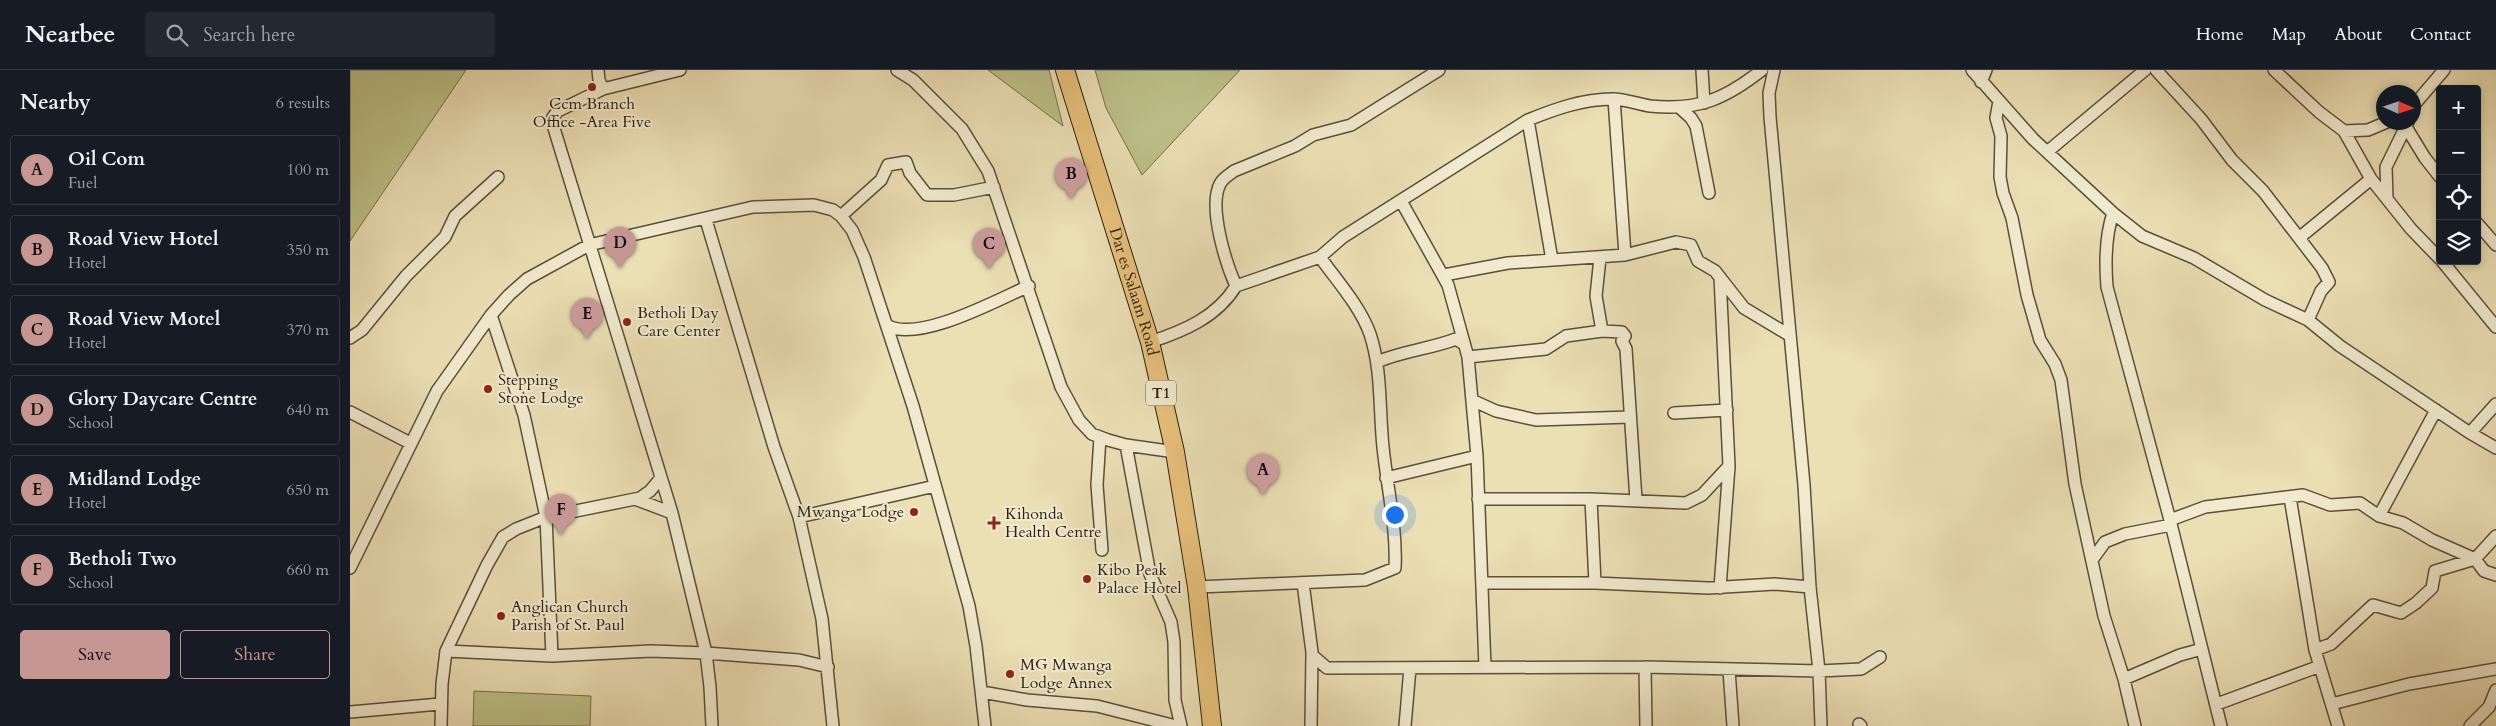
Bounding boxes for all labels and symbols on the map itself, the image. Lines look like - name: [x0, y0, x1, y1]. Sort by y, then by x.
- marker: Ccm Branch Office -Area Five: [586, 81, 598, 93]
- north arrow: [2376, 85, 2421, 130]
- place label: Ccm Branch Office -Area Five: [533, 93, 651, 133]
- pin: B: [1055, 158, 1087, 199]
- street label: Dar es Salaam Road: [1104, 225, 1164, 358]
- pin: D: [604, 227, 636, 268]
- pin: C: [973, 228, 1005, 269]
- pin: E: [571, 298, 603, 339]
- place label: Betholi Day Care Center: [637, 302, 720, 342]
- marker: Betholi Day Care Center: [621, 316, 633, 328]
- place label: Stepping Stone Lodge: [498, 369, 583, 409]
- road number: T1: [1146, 380, 1176, 406]
- marker: Stepping Stone Lodge: [482, 383, 494, 395]
- pin: A: [1247, 454, 1279, 495]
- pin: F: [545, 494, 577, 535]
- place label: Mwanga Lodge: [797, 501, 904, 523]
- your location: [1382, 502, 1408, 528]
- place label: Kihonda Health Centre: [1005, 503, 1102, 543]
- marker: Mwanga Lodge: [908, 506, 920, 518]
- marker: Kihonda Health Centre: [987, 516, 1001, 530]
- place label: Kibo Peak Palace Hotel: [1097, 559, 1182, 599]
- marker: Kibo Peak Palace Hotel: [1081, 573, 1093, 585]
- place label: Anglican Church Parish of St. Paul: [511, 596, 629, 636]
- marker: Anglican Church Parish of St. Paul: [495, 610, 507, 622]
- place label: MG Mwanga Lodge Annex: [1020, 654, 1112, 694]
- marker: MG Mwanga Lodge Annex: [1004, 668, 1016, 680]

